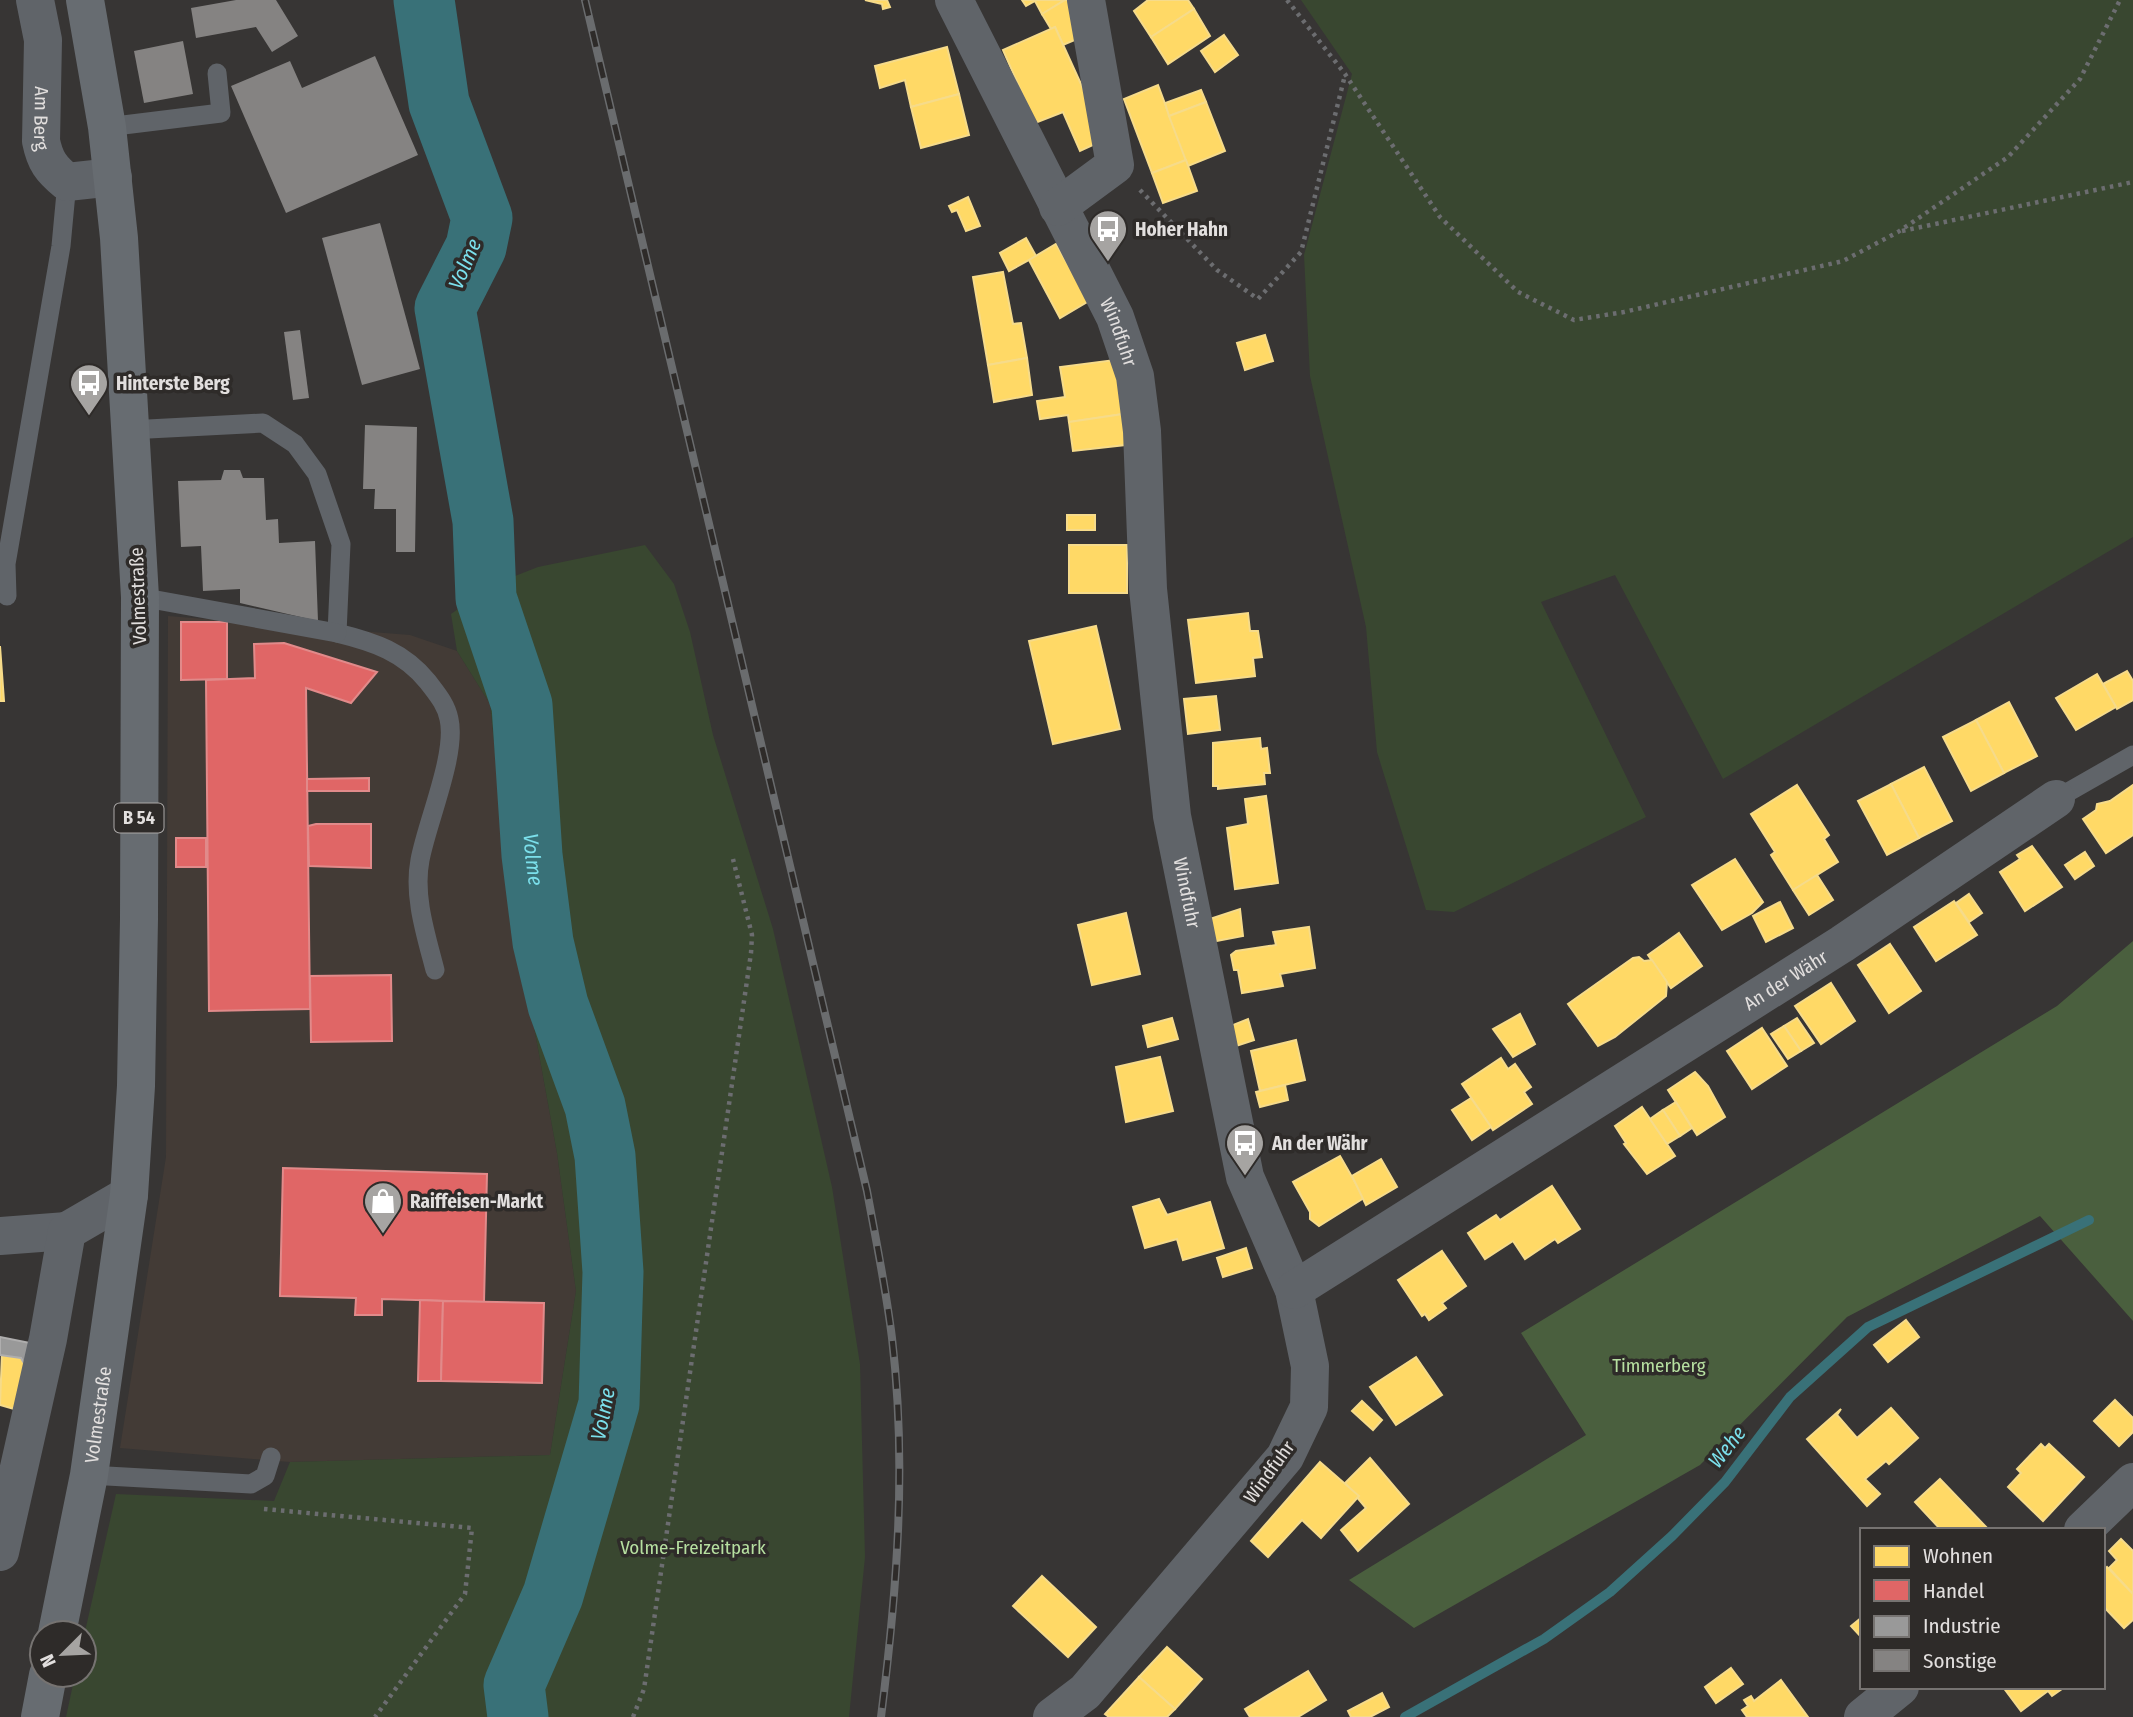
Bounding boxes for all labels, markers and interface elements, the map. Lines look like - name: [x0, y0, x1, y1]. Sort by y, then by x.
- street label: Am Berg: [29, 86, 54, 153]
- bus stop icon: Hoher Hahn: [1087, 208, 1129, 263]
- place label: Hoher Hahn: [1135, 218, 1228, 241]
- water label: Volme: [443, 235, 487, 293]
- street label: Windfuhr: [1096, 294, 1142, 370]
- bus stop icon: Hinterste Berg: [68, 362, 110, 417]
- place label: Hinterste Berg: [116, 372, 230, 395]
- street label: Volmestraße: [125, 547, 151, 645]
- road number: B 54: [114, 804, 164, 832]
- water label: Volme: [518, 832, 549, 887]
- street label: Windfuhr: [1169, 855, 1206, 931]
- street label: An der Währ: [1739, 945, 1832, 1015]
- bus stop icon: An der Währ: [1224, 1122, 1266, 1177]
- place label: An der Währ: [1271, 1132, 1369, 1155]
- shop icon: Raiffeisen-Markt: [362, 1180, 404, 1235]
- place label: Raiffeisen-Markt: [410, 1190, 544, 1213]
- park label: Timmerberg: [1612, 1354, 1706, 1377]
- street label: Volmestraße: [79, 1365, 116, 1465]
- water label: Volme: [585, 1386, 621, 1442]
- water label: Wehe: [1703, 1421, 1752, 1473]
- street label: Windfuhr: [1239, 1436, 1300, 1508]
- legend: [1860, 1528, 2105, 1689]
- park label: Volme-Freizeitpark: [620, 1536, 766, 1559]
- text: Wohnen: [1923, 1543, 1993, 1569]
- text: Handel: [1923, 1578, 1985, 1604]
- text: Industrie: [1923, 1613, 2001, 1639]
- north arrow: [28, 1619, 98, 1689]
- text: Sonstige: [1923, 1648, 1997, 1674]
- text: N: [35, 1651, 61, 1671]

